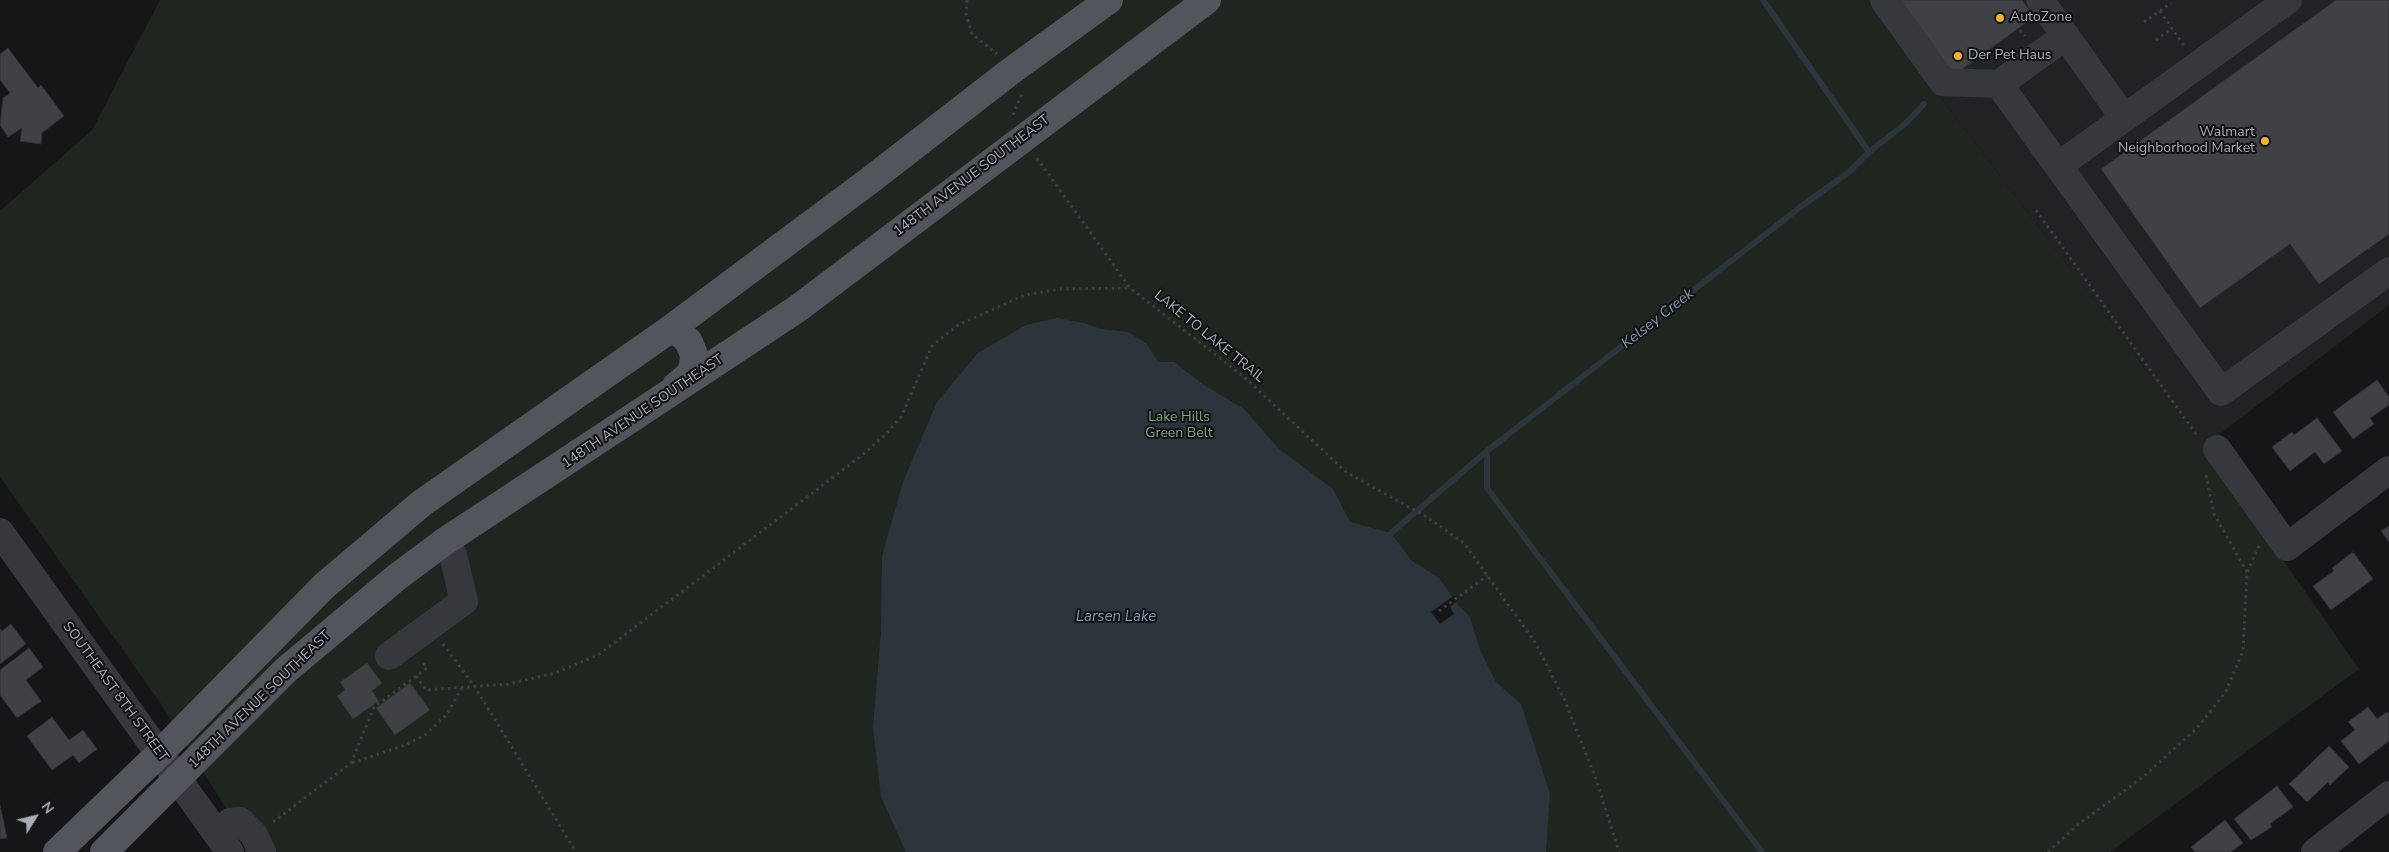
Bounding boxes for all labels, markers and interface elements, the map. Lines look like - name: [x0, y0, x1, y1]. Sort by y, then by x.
- place label: AutoZone: [2010, 10, 2072, 26]
- marker: AutoZone: [1994, 12, 2006, 24]
- place label: Der Pet Haus: [1968, 48, 2052, 64]
- marker: Der Pet Haus: [1952, 50, 1964, 62]
- street label: 148TH AVENUE SOUTHEAST: [891, 112, 1053, 240]
- place label: Walmart Neighborhood Market: [2118, 125, 2255, 158]
- marker: Walmart Neighborhood Market: [2259, 135, 2271, 147]
- water label: Kelsey Creek: [1618, 285, 1698, 353]
- street label: LAKE TO LAKE TRAIL: [1150, 287, 1268, 387]
- street label: 148TH AVENUE SOUTHEAST: [559, 352, 727, 472]
- park label: Lake Hills Green Belt: [1145, 410, 1213, 442]
- water label: Larsen Lake: [1076, 608, 1156, 626]
- street label: SOUTHEAST 8TH STREET: [59, 619, 171, 765]
- street label: 148TH AVENUE SOUTHEAST: [185, 628, 335, 772]
- north arrow: [10, 792, 60, 842]
- text: N: [37, 798, 58, 818]

